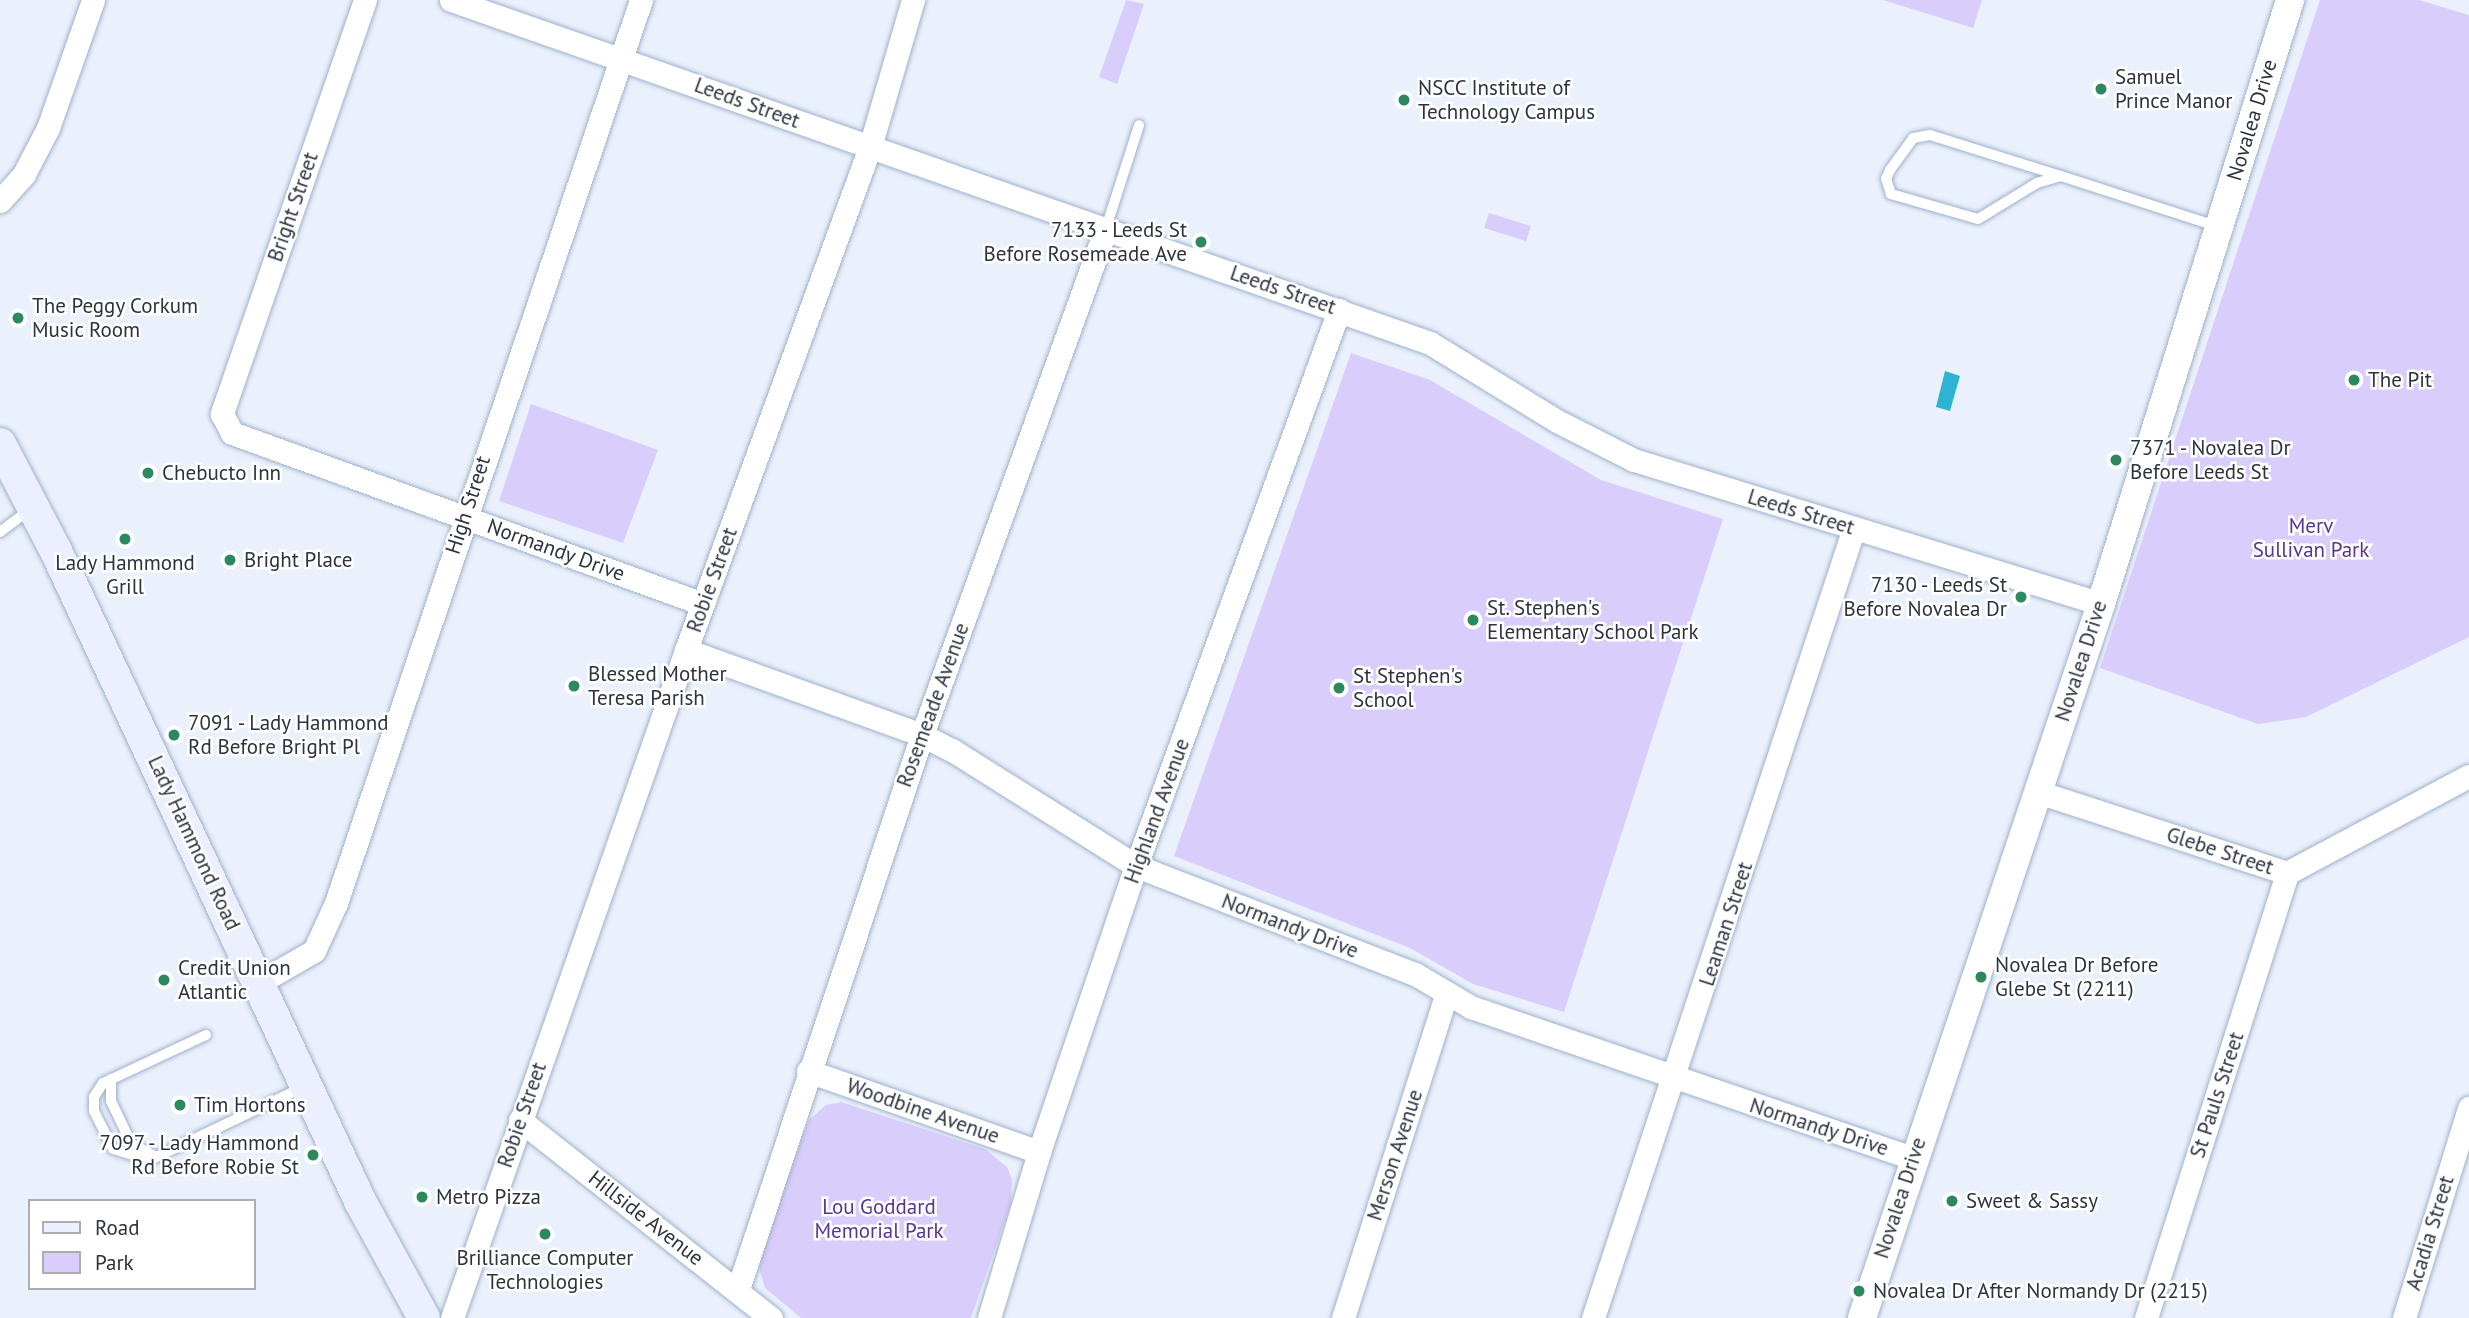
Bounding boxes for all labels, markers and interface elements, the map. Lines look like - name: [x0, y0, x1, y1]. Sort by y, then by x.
- street label: Novalea Drive: [2222, 56, 2282, 184]
- place label: Samuel Prince Manor: [2115, 64, 2232, 114]
- street label: Leeds Street: [691, 72, 803, 134]
- place label: NSCC Institute of Technology Campus: [1418, 75, 1596, 125]
- marker: Samuel Prince Manor: [2093, 81, 2109, 97]
- marker: NSCC Institute of Technology Campus: [1396, 92, 1412, 108]
- street label: Bright Street: [263, 149, 323, 265]
- place label: 7133 - Leeds St Before Rosemeade Ave: [983, 217, 1187, 267]
- marker: 7133 - Leeds St Before Rosemeade Ave: [1193, 234, 1209, 250]
- street label: Leeds Street: [1227, 260, 1339, 320]
- place label: The Peggy Corkum Music Room: [32, 293, 199, 343]
- marker: The Peggy Corkum Music Room: [10, 310, 26, 326]
- place label: The Pit: [2368, 367, 2432, 393]
- marker: The Pit: [2346, 372, 2362, 388]
- place label: 7371 - Novalea Dr Before Leeds St: [2130, 435, 2294, 485]
- marker: 7371 - Novalea Dr Before Leeds St: [2108, 452, 2124, 468]
- street label: High Street: [440, 453, 496, 557]
- place label: Chebucto Inn: [162, 460, 281, 486]
- marker: Chebucto Inn: [140, 465, 156, 481]
- street label: Leeds Street: [1745, 484, 1857, 540]
- street label: Normandy Drive: [483, 513, 629, 587]
- park label: Merv Sullivan Park: [2253, 513, 2369, 563]
- street label: Robie Street: [681, 524, 743, 636]
- marker: Lady Hammond Grill: [117, 531, 133, 547]
- place label: Bright Place: [244, 547, 352, 573]
- place label: Lady Hammond Grill: [55, 550, 195, 600]
- marker: Bright Place: [222, 552, 238, 568]
- place label: 7130 - Leeds St Before Novalea Dr: [1844, 572, 2007, 622]
- marker: 7130 - Leeds St Before Novalea Dr: [2013, 589, 2029, 605]
- place label: St. Stephen's Elementary School Park: [1487, 595, 1699, 645]
- street label: Novalea Drive: [2050, 597, 2112, 725]
- marker: St. Stephen's Elementary School Park: [1465, 612, 1481, 628]
- street label: Rosemeade Avenue: [891, 619, 975, 791]
- place label: Blessed Mother Teresa Parish: [588, 661, 727, 711]
- place label: St Stephen's School: [1353, 663, 1463, 713]
- marker: Blessed Mother Teresa Parish: [566, 678, 582, 694]
- marker: St Stephen's School: [1331, 680, 1347, 696]
- place label: 7091 - Lady Hammond Rd Before Bright Pl: [188, 710, 393, 760]
- marker: 7091 - Lady Hammond Rd Before Bright Pl: [166, 727, 182, 743]
- street label: Highland Avenue: [1119, 735, 1195, 887]
- street label: Lady Hammond Road: [142, 751, 246, 935]
- street label: Glebe Street: [2163, 822, 2277, 880]
- street label: Leaman Street: [1694, 859, 1758, 989]
- street label: Normandy Drive: [1218, 888, 1362, 964]
- place label: Novalea Dr Before Glebe St (2211): [1995, 952, 2158, 1002]
- place label: Credit Union Atlantic: [178, 955, 291, 1005]
- marker: Novalea Dr Before Glebe St (2211): [1973, 969, 1989, 985]
- marker: Credit Union Atlantic: [156, 972, 172, 988]
- street label: St Pauls Street: [2185, 1029, 2249, 1161]
- street label: Robie Street: [492, 1059, 552, 1171]
- street label: Woodbine Avenue: [843, 1073, 1003, 1149]
- street label: Merson Avenue: [1362, 1086, 1428, 1224]
- place label: Tim Hortons: [194, 1092, 306, 1118]
- street label: Normandy Drive: [1746, 1093, 1892, 1161]
- marker: Tim Hortons: [172, 1097, 188, 1113]
- place label: 7097 - Lady Hammond Rd Before Robie St: [94, 1130, 299, 1180]
- street label: Novalea Drive: [1869, 1134, 1931, 1262]
- marker: 7097 - Lady Hammond Rd Before Robie St: [305, 1147, 321, 1163]
- street label: Hillside Avenue: [583, 1165, 709, 1271]
- street label: Acadia Street: [2401, 1173, 2459, 1293]
- place label: Metro Pizza: [436, 1184, 541, 1210]
- place label: Sweet & Sassy: [1966, 1188, 2098, 1214]
- marker: Metro Pizza: [414, 1189, 430, 1205]
- marker: Sweet & Sassy: [1944, 1193, 1960, 1209]
- park label: Lou Goddard Memorial Park: [814, 1194, 944, 1244]
- legend: [28, 1199, 256, 1290]
- text: Road: [95, 1214, 139, 1241]
- marker: Brilliance Computer Technologies: [537, 1226, 553, 1242]
- place label: Brilliance Computer Technologies: [456, 1245, 634, 1295]
- text: Park: [95, 1249, 134, 1276]
- place label: Novalea Dr After Normandy Dr (2215): [1873, 1278, 2209, 1304]
- marker: Novalea Dr After Normandy Dr (2215): [1851, 1283, 1867, 1299]

